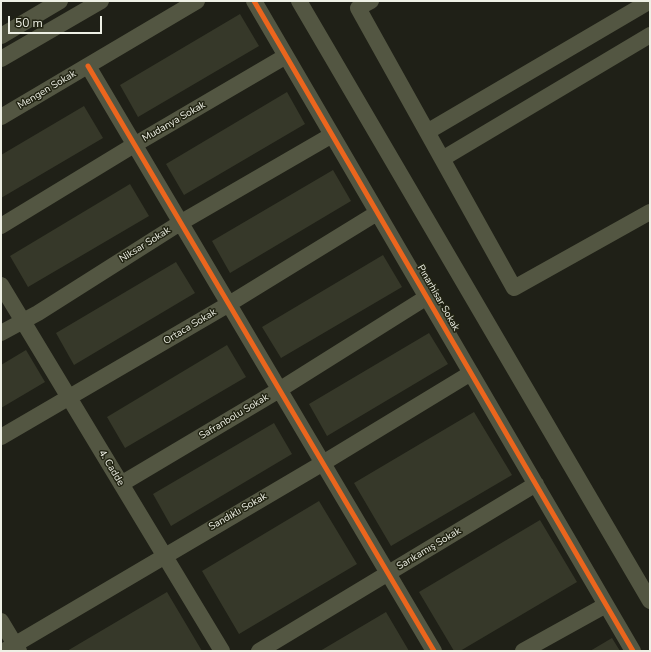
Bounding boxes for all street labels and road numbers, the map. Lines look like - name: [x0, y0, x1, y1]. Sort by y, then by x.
- street label: Mengen Sokak: [16, 68, 78, 112]
- street label: Mudanya Sokak: [140, 99, 208, 145]
- street label: Niksar Sokak: [117, 225, 173, 265]
- street label: Pınarhisar Sokak: [414, 263, 462, 333]
- street label: Ortaca Sokak: [161, 306, 219, 348]
- street label: Safranbolu Sokak: [197, 392, 271, 442]
- street label: 4. Cadde: [96, 448, 126, 488]
- street label: Sandıklı Sokak: [207, 491, 269, 533]
- street label: Sarıkamış Sokak: [395, 525, 463, 573]

